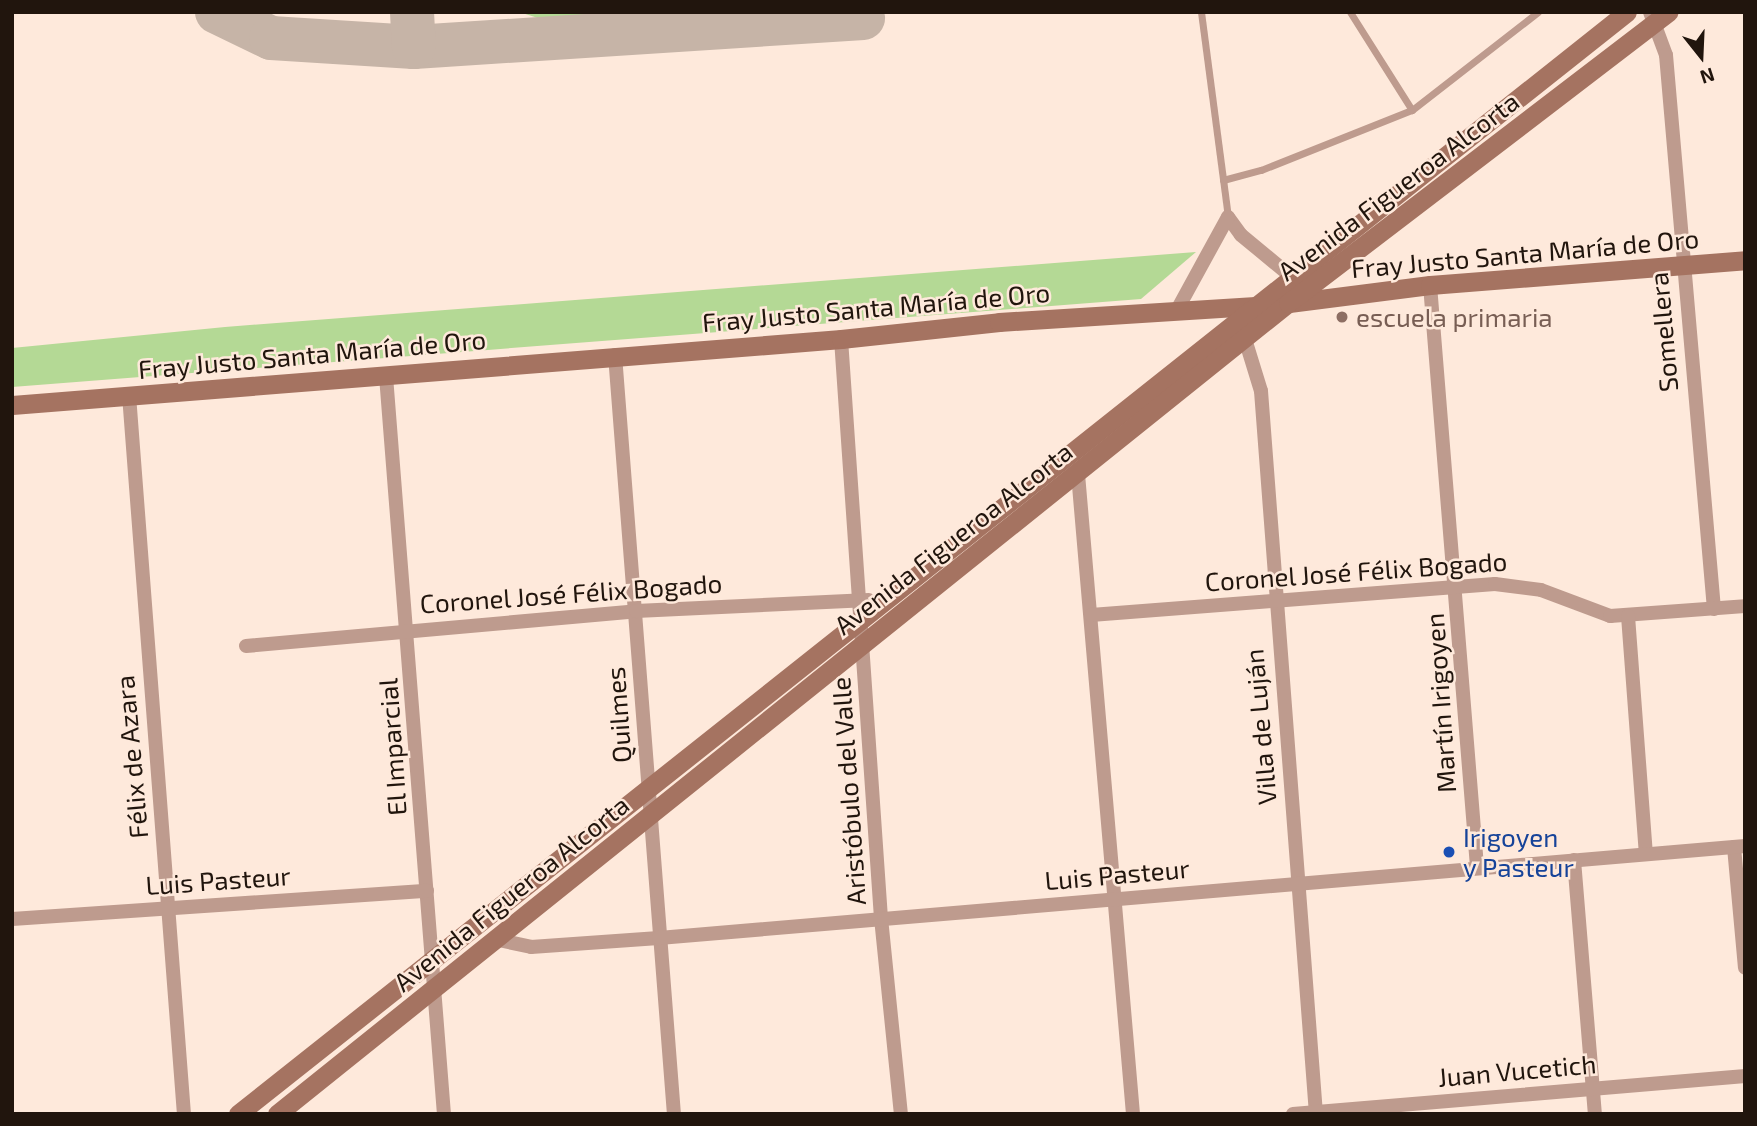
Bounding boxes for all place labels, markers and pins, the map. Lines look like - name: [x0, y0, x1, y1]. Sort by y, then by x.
- place label: escuela primaria: [1356, 301, 1553, 333]
- marker: escuela primaria: [1334, 309, 1350, 325]
- place label: Irigoyen y Pasteur: [1463, 821, 1574, 882]
- marker: Irigoyen y Pasteur: [1441, 844, 1457, 860]

